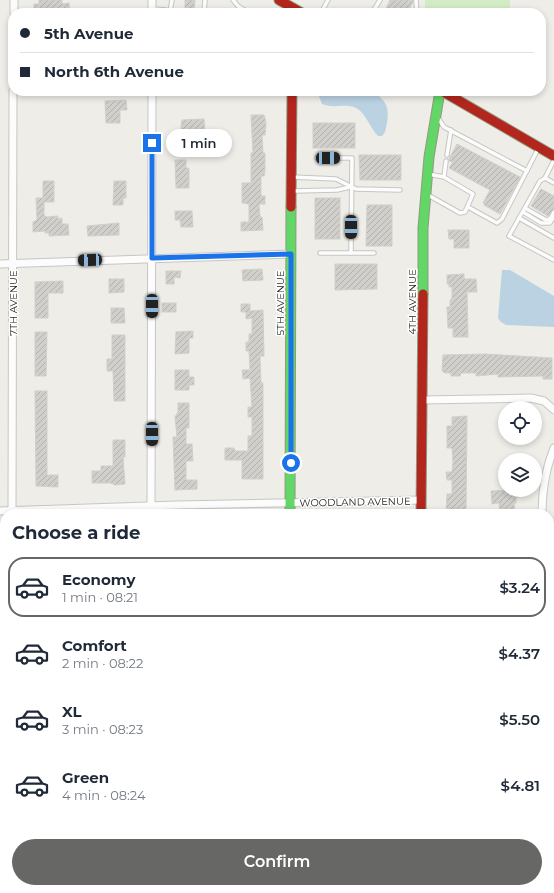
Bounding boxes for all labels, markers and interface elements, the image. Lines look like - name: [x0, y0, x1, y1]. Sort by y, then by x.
- text: 5th Avenue: [44, 24, 133, 43]
- text: North 6th Avenue: [44, 62, 184, 81]
- callout: 1 min: [166, 129, 232, 157]
- route end: [143, 134, 161, 152]
- text: 1 min: [182, 135, 216, 151]
- car: [316, 152, 340, 164]
- car: [345, 215, 357, 239]
- car: [78, 254, 102, 266]
- street label: 4TH AVENUE: [406, 269, 419, 335]
- street label: 7TH AVENUE: [7, 270, 20, 336]
- street label: 5TH AVENUE: [274, 270, 287, 336]
- car: [146, 294, 158, 318]
- map controls: [498, 401, 542, 497]
- button: locate: [498, 401, 542, 445]
- car: [146, 422, 158, 446]
- button: layers: [498, 453, 542, 497]
- route start: [282, 454, 300, 472]
- street label: WOODLAND AVENUE: [299, 495, 411, 509]
- text: Choose a ride: [12, 522, 140, 544]
- icon: car: [14, 569, 50, 605]
- text: Economy: [62, 570, 135, 589]
- text: $3.24: [499, 578, 540, 597]
- text: 1 min · 08:21: [62, 589, 138, 605]
- icon: car: [14, 635, 50, 671]
- text: Comfort: [62, 636, 127, 655]
- text: $4.37: [498, 644, 540, 663]
- text: 2 min · 08:22: [62, 655, 143, 671]
- icon: car: [14, 701, 50, 737]
- text: XL: [62, 702, 81, 721]
- text: $5.50: [499, 710, 540, 729]
- text: 3 min · 08:23: [62, 721, 143, 737]
- icon: car: [14, 767, 50, 803]
- text: Green: [62, 768, 109, 787]
- text: $4.81: [501, 776, 540, 795]
- text: 4 min · 08:24: [62, 787, 146, 803]
- button: Confirm: [12, 839, 542, 885]

